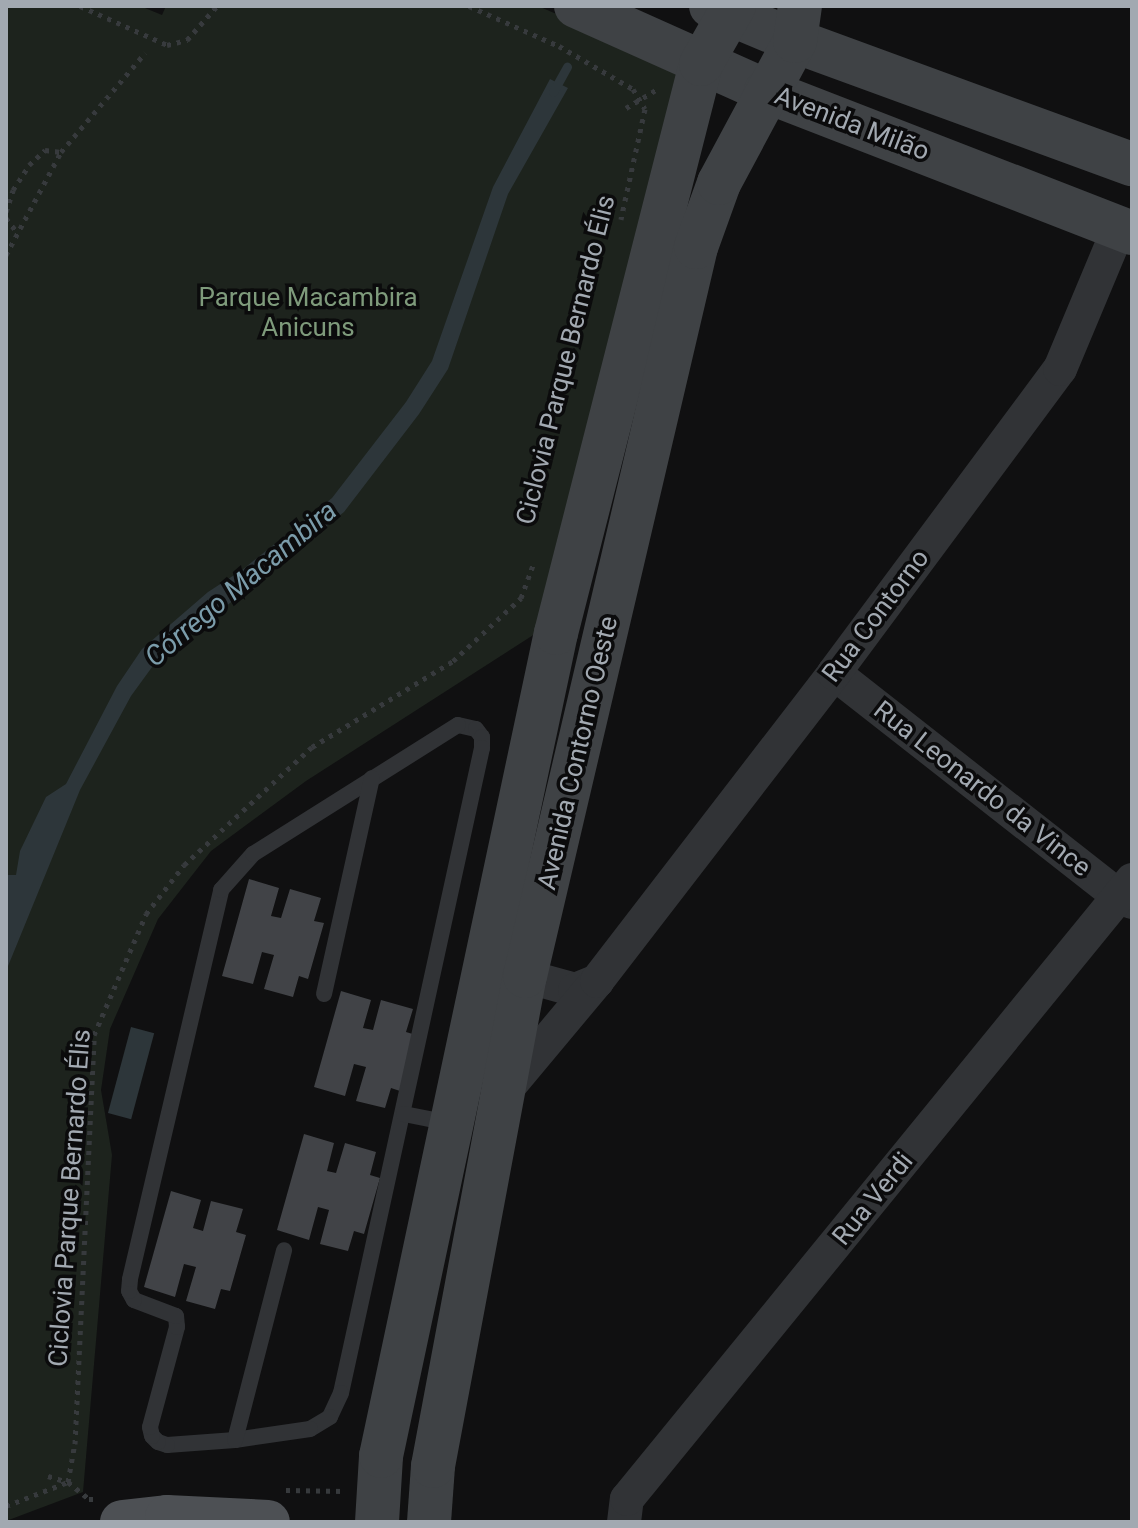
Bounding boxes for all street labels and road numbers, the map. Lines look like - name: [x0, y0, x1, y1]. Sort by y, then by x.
- street label: Avenida Milão: [770, 80, 934, 168]
- street label: Ciclovia Parque Bernardo Élis: [510, 192, 622, 528]
- street label: Rua Contorno: [816, 543, 936, 689]
- street label: Avenida Contorno Oeste: [531, 613, 625, 893]
- street label: Rua Leonardo da Vince: [867, 695, 1097, 883]
- street label: Ciclovia Parque Bernardo Élis: [43, 1028, 97, 1368]
- street label: Rua Verdi: [826, 1146, 920, 1252]

